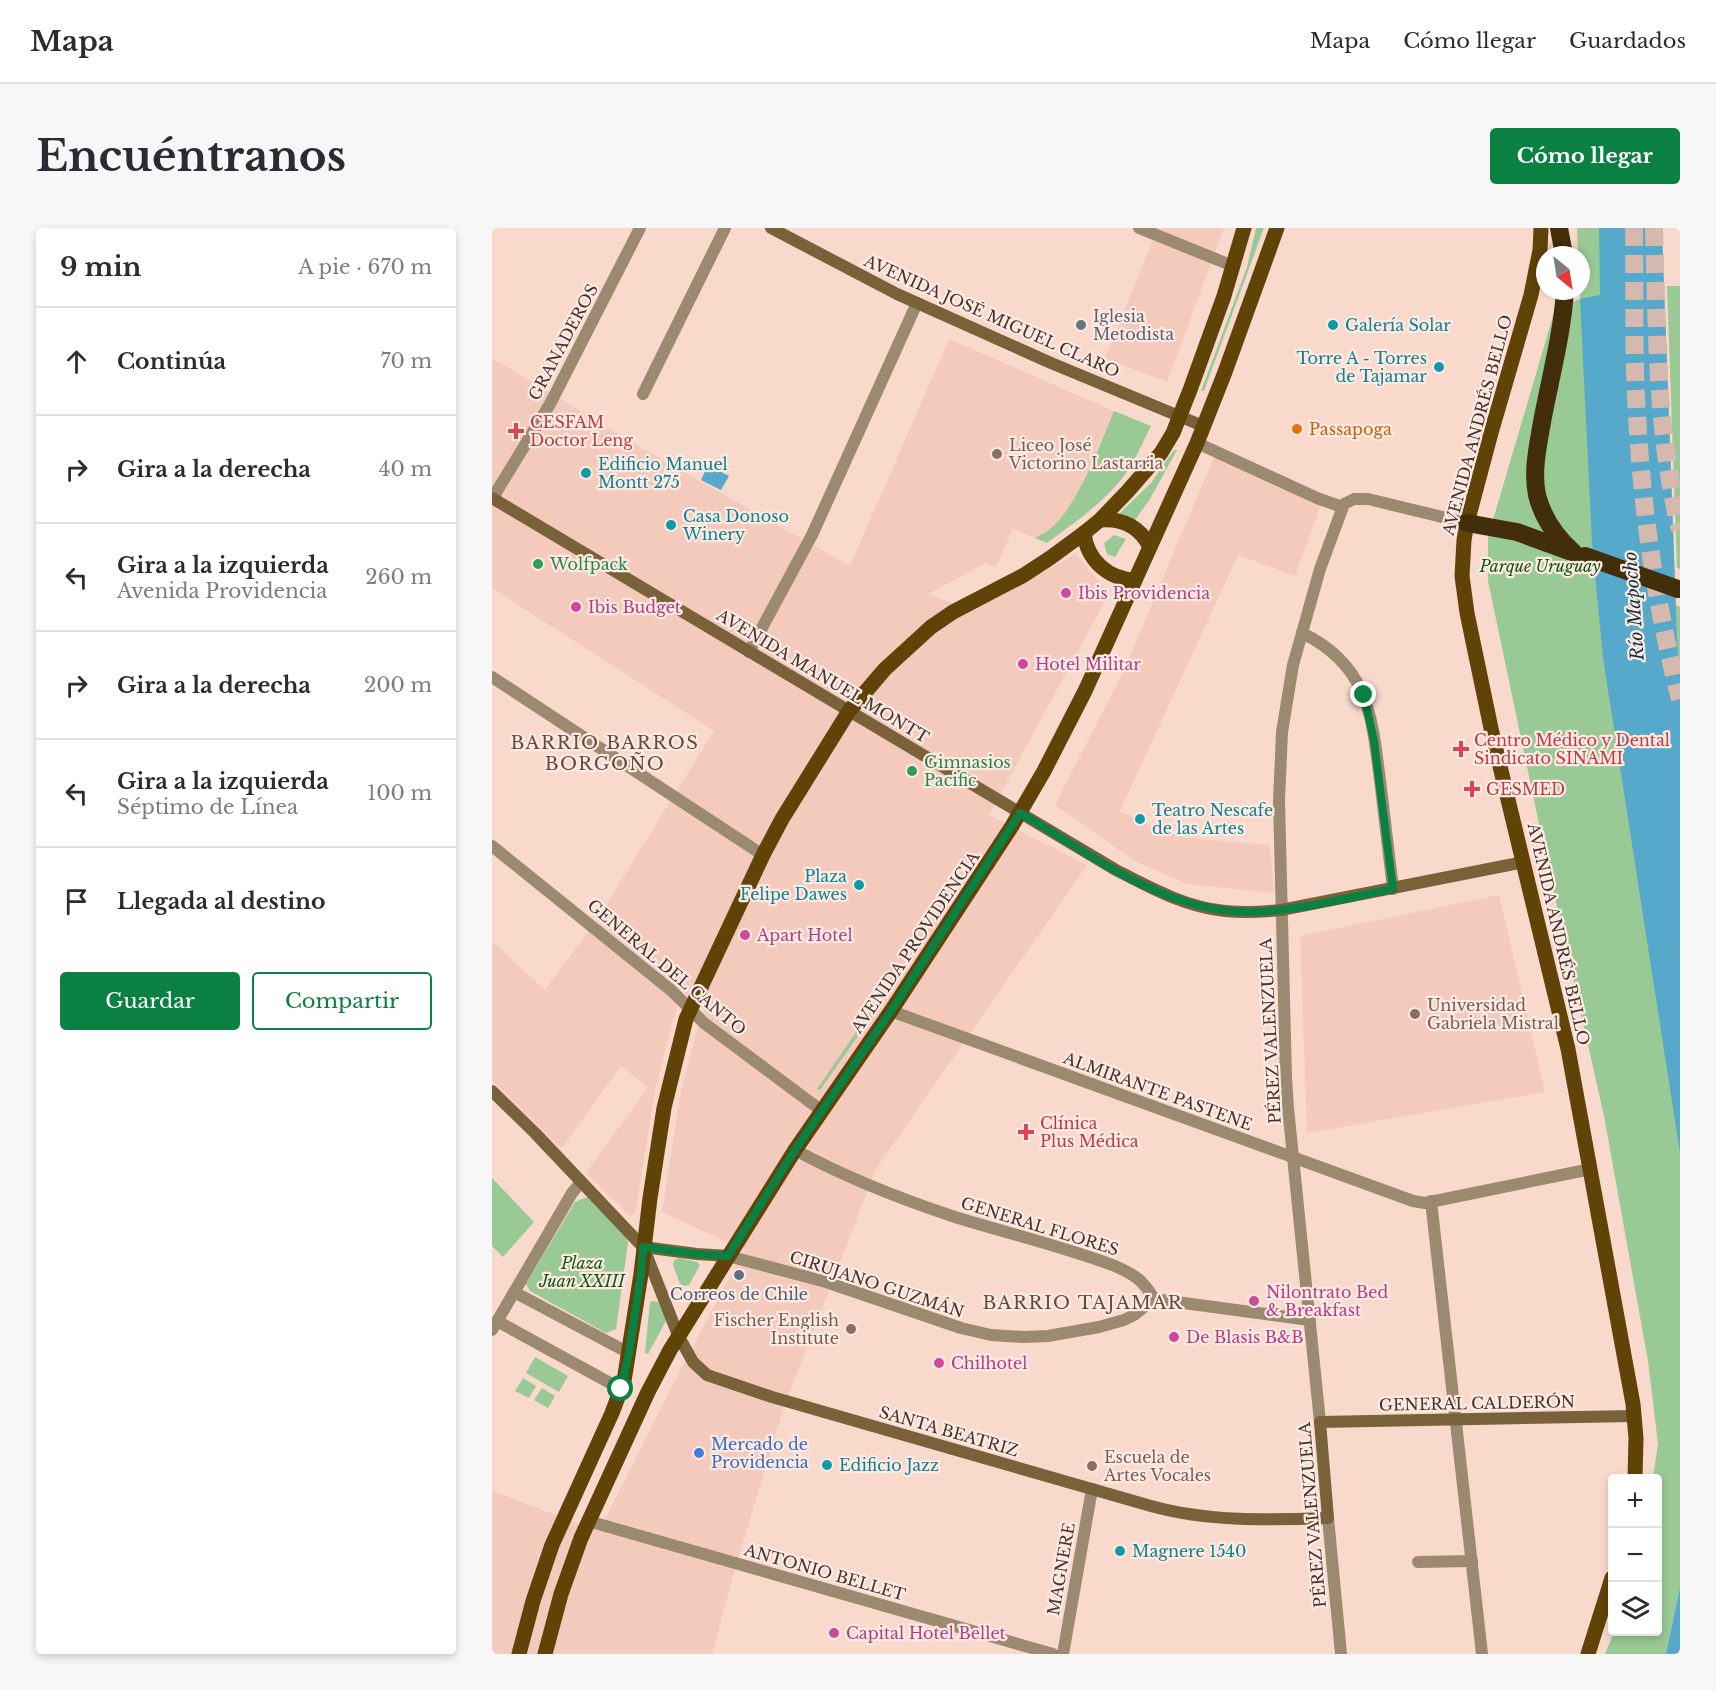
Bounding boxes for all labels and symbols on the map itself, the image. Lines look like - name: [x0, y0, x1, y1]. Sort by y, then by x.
- north arrow: [1536, 246, 1590, 300]
- street label: AVENIDA JOSÉ MIGUEL CLARO: [860, 250, 1123, 382]
- street label: GRANADEROS: [524, 280, 602, 404]
- place label: Iglesia Metodista: [1093, 306, 1174, 344]
- street label: AVENIDA ANDRÉS BELLO: [1438, 312, 1516, 539]
- place label: Galería Solar: [1345, 315, 1451, 335]
- marker: Iglesia Metodista: [1074, 318, 1088, 332]
- marker: Galería Solar: [1326, 318, 1340, 332]
- place label: Torre A - Torres de Tajamar: [1296, 348, 1427, 386]
- marker: Torre A - Torres de Tajamar: [1432, 360, 1446, 374]
- place label: CESFAM Doctor Leng: [530, 412, 633, 450]
- place label: Passapoga: [1309, 419, 1392, 439]
- marker: CESFAM Doctor Leng: [507, 422, 525, 440]
- marker: Passapoga: [1290, 422, 1304, 436]
- place label: Liceo José Victorino Lastarria: [1008, 435, 1164, 473]
- marker: Liceo José Victorino Lastarria: [990, 447, 1004, 461]
- place label: Edificio Manuel Montt 275: [598, 454, 728, 492]
- marker: Edificio Manuel Montt 275: [579, 466, 593, 480]
- place label: Casa Donoso Winery: [682, 506, 789, 544]
- marker: Casa Donoso Winery: [664, 518, 678, 532]
- water label: Río Mapocho: [1619, 551, 1649, 662]
- place label: Wolfpack: [549, 554, 628, 574]
- park label: Parque Uruguay: [1478, 556, 1601, 576]
- marker: Wolfpack: [531, 557, 545, 571]
- place label: Ibis Providencia: [1078, 583, 1210, 603]
- marker: Ibis Providencia: [1059, 586, 1073, 600]
- place label: Ibis Budget: [588, 597, 681, 617]
- marker: Ibis Budget: [569, 600, 583, 614]
- street label: AVENIDA MANUEL MONTT: [712, 604, 933, 747]
- place label: Hotel Militar: [1035, 654, 1141, 674]
- marker: Hotel Militar: [1016, 657, 1030, 671]
- route end: [1350, 681, 1376, 707]
- place label: Centro Médico y Dental Sindicato SINAMI: [1474, 730, 1670, 768]
- district label: BARRIO BARROS BORGOÑO: [511, 732, 699, 775]
- marker: Centro Médico y Dental Sindicato SINAMI: [1452, 740, 1470, 758]
- place label: Gimnasios Pacific: [924, 752, 1011, 790]
- marker: Gimnasios Pacific: [905, 764, 919, 778]
- place label: GESMED: [1486, 779, 1565, 799]
- marker: GESMED: [1463, 780, 1481, 798]
- place label: Teatro Nescafe de las Artes: [1152, 800, 1273, 838]
- marker: Teatro Nescafe de las Artes: [1133, 812, 1147, 826]
- street label: AVENIDA ANDRÉS BELLO: [1523, 820, 1594, 1047]
- street label: AVENIDA PROVIDENCIA: [846, 847, 984, 1038]
- place label: Plaza Felipe Dawes: [740, 866, 847, 904]
- marker: Plaza Felipe Dawes: [852, 878, 866, 892]
- street label: GENERAL DEL CANTO: [584, 895, 750, 1039]
- place label: Apart Hotel: [756, 925, 853, 945]
- marker: Apart Hotel: [738, 928, 752, 942]
- street label: PÉREZ VALENZUELA: [1255, 937, 1285, 1124]
- place label: Universidad Gabriela Mistral: [1427, 995, 1559, 1033]
- marker: Universidad Gabriela Mistral: [1408, 1007, 1422, 1021]
- street label: ALMIRANTE PASTENE: [1060, 1047, 1255, 1135]
- place label: Clínica Plus Médica: [1040, 1113, 1139, 1151]
- marker: Clínica Plus Médica: [1017, 1123, 1035, 1141]
- street label: GENERAL FLORES: [959, 1192, 1121, 1260]
- street label: CIRUJANO GUZMÁN: [787, 1246, 967, 1322]
- park label: Plaza Juan XXIII: [538, 1253, 626, 1291]
- marker: Correos de Chile: [732, 1268, 746, 1282]
- place label: Nilontrato Bed & Breakfast: [1266, 1282, 1388, 1320]
- place label: Correos de Chile: [670, 1284, 808, 1304]
- district label: BARRIO TAJAMAR: [982, 1292, 1184, 1314]
- marker: Nilontrato Bed & Breakfast: [1247, 1294, 1261, 1308]
- place label: Fischer English Institute: [714, 1310, 839, 1348]
- marker: Fischer English Institute: [844, 1322, 858, 1336]
- place label: De Blasis B&B: [1186, 1327, 1303, 1347]
- marker: De Blasis B&B: [1167, 1330, 1181, 1344]
- place label: Chilhotel: [951, 1353, 1027, 1373]
- marker: Chilhotel: [932, 1356, 946, 1370]
- route start: [607, 1375, 633, 1401]
- street label: GENERAL CALDERÓN: [1379, 1391, 1575, 1415]
- street label: SANTA BEATRIZ: [877, 1402, 1021, 1460]
- street label: PÉREZ VALENZUELA: [1294, 1421, 1330, 1609]
- place label: Mercado de Providencia: [711, 1434, 809, 1472]
- marker: Mercado de Providencia: [692, 1446, 706, 1460]
- place label: Escuela de Artes Vocales: [1103, 1447, 1211, 1485]
- place label: Edificio Jazz: [839, 1455, 939, 1475]
- marker: Edificio Jazz: [820, 1458, 834, 1472]
- marker: Escuela de Artes Vocales: [1085, 1459, 1099, 1473]
- street label: MAGNERE: [1043, 1521, 1079, 1617]
- street label: ANTONIO BELLET: [741, 1539, 908, 1605]
- place label: Magnere 1540: [1132, 1541, 1246, 1561]
- marker: Magnere 1540: [1113, 1544, 1127, 1558]
- place label: Capital Hotel Bellet: [846, 1623, 1006, 1643]
- marker: Capital Hotel Bellet: [827, 1626, 841, 1640]

